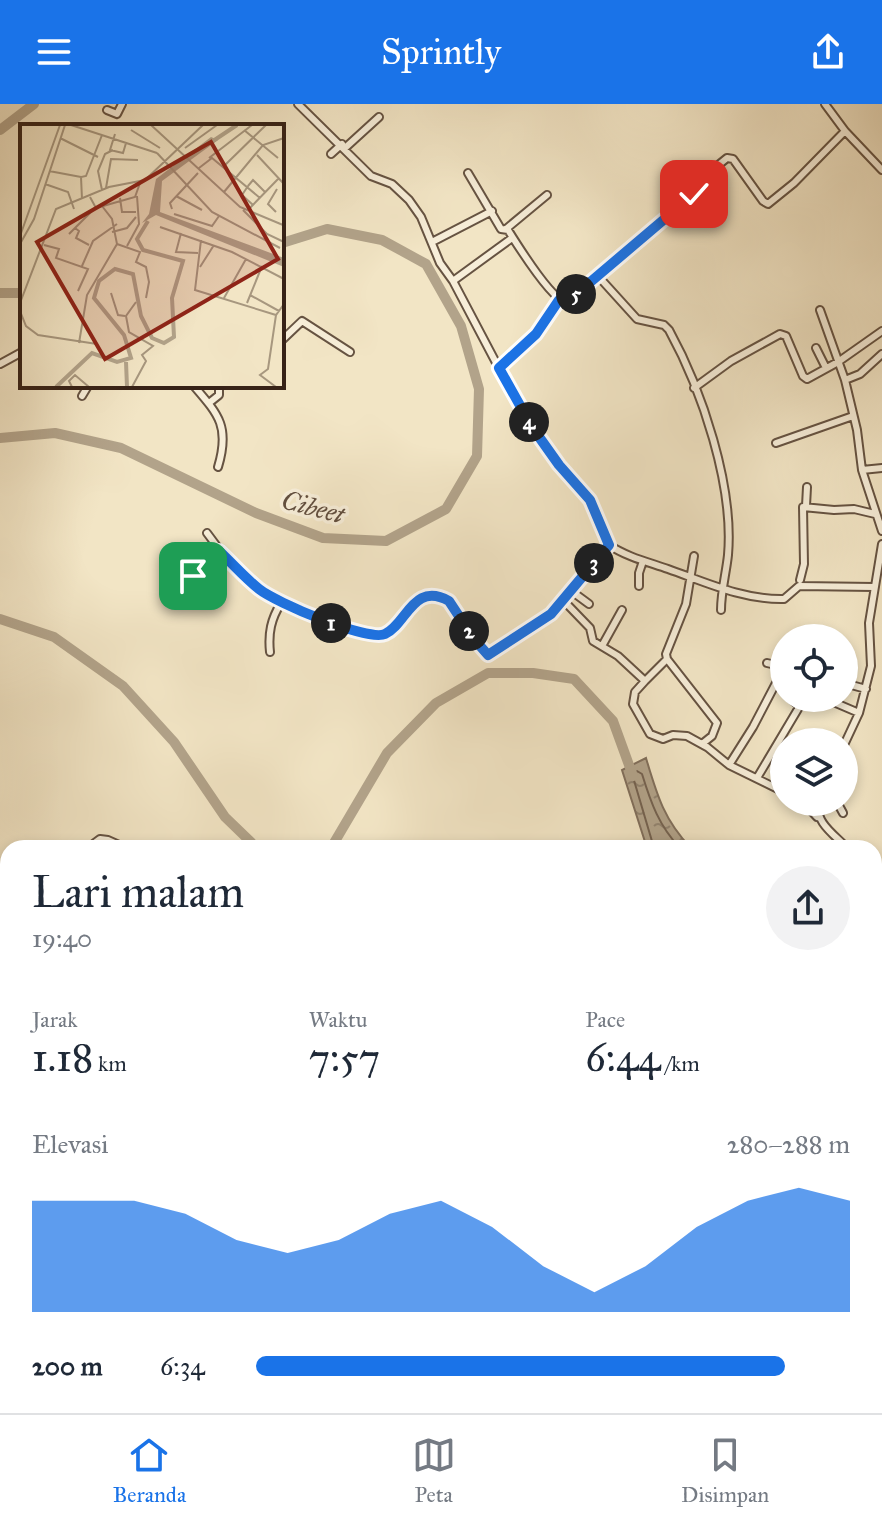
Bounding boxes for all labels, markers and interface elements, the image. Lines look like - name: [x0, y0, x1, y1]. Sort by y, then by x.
- icon: menu: [32, 30, 76, 74]
- text: Sprintly: [381, 30, 501, 74]
- icon: share: [806, 30, 850, 74]
- inset map: [20, 124, 284, 388]
- pin: [660, 160, 728, 228]
- icon: check: [672, 172, 716, 216]
- pin: 5: [556, 274, 596, 314]
- text: 5: [571, 280, 581, 307]
- pin: 4: [509, 402, 549, 442]
- text: 4: [523, 408, 535, 435]
- water label: Cibeet: [278, 483, 350, 531]
- pin: [159, 542, 227, 610]
- pin: 3: [574, 543, 614, 583]
- text: 3: [590, 549, 598, 576]
- icon: arrive: [171, 554, 215, 598]
- pin: 1: [311, 603, 351, 643]
- text: 1: [327, 609, 335, 636]
- pin: 2: [449, 611, 489, 651]
- text: 2: [464, 617, 474, 644]
- map controls: [770, 624, 858, 816]
- button: locate: [770, 624, 858, 712]
- button: layers: [770, 728, 858, 816]
- text: Lari malam: [32, 865, 244, 919]
- button: share: [766, 866, 850, 950]
- text: 19:40: [32, 922, 92, 954]
- text: Jarak: [32, 1006, 77, 1033]
- text: Waktu: [309, 1006, 367, 1033]
- text: Pace: [585, 1006, 625, 1033]
- text: 1.18: [32, 1033, 93, 1082]
- text: 7:57: [309, 1033, 380, 1082]
- text: 6:44: [585, 1033, 660, 1082]
- text: km: [93, 1050, 127, 1077]
- text: /km: [660, 1050, 700, 1077]
- text: Elevasi: [32, 1128, 108, 1160]
- text: 280–288 m: [727, 1128, 850, 1160]
- text: 200 m: [32, 1350, 103, 1382]
- text: 6:34: [160, 1350, 205, 1382]
- tab: Beranda: [113, 1433, 186, 1508]
- tab: Peta: [412, 1433, 456, 1508]
- tab: Disimpan: [681, 1433, 769, 1508]

